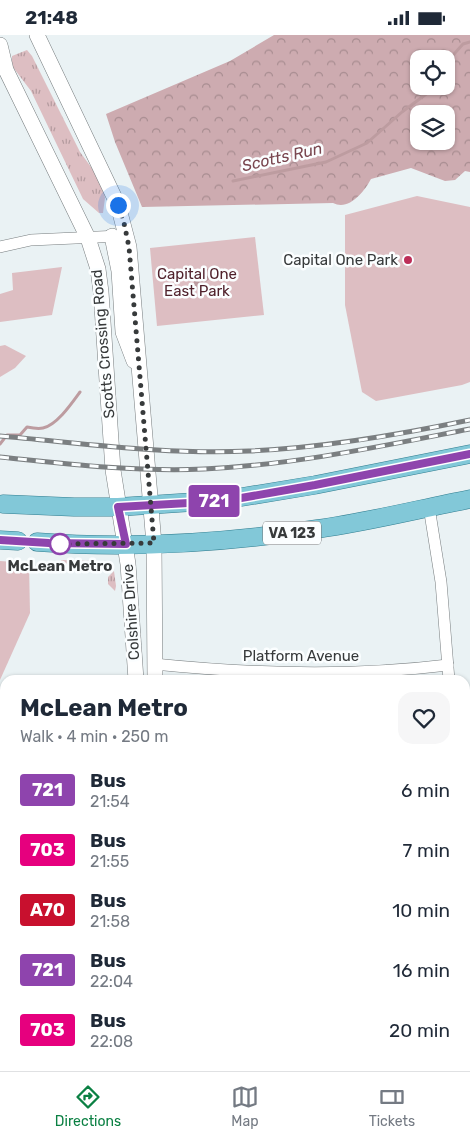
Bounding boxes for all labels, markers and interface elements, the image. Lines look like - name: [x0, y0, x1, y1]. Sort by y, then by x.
- text: 21:48: [25, 6, 78, 29]
- map controls: [410, 50, 455, 150]
- button: locate: [410, 50, 455, 95]
- button: layers: [410, 105, 455, 150]
- water label: Scotts Run: [240, 139, 324, 175]
- your location: [106, 193, 131, 218]
- place label: Capital One Park: [283, 251, 398, 269]
- marker: Capital One Park: [402, 254, 414, 266]
- park label: Capital One East Park: [157, 265, 237, 300]
- street label: Scotts Crossing Road: [88, 269, 118, 419]
- line badge: 721: [185, 485, 243, 517]
- text: 721: [199, 490, 229, 512]
- road number: VA 123: [263, 521, 321, 544]
- marker: McLean Metro: [49, 533, 71, 555]
- place label: McLean Metro: [8, 557, 112, 575]
- street label: Colshire Drive: [119, 563, 143, 661]
- street label: Platform Avenue: [243, 647, 359, 665]
- button: heart: [398, 692, 450, 744]
- text: McLean Metro: [20, 694, 188, 722]
- text: Walk · 4 min · 250 m: [20, 727, 168, 746]
- text: Bus: [90, 769, 126, 792]
- text: 721: [32, 779, 63, 801]
- text: 6 min: [401, 779, 450, 802]
- text: 21:54: [90, 792, 130, 811]
- text: Bus: [90, 829, 126, 852]
- text: 703: [30, 839, 65, 861]
- text: 7 min: [403, 839, 450, 862]
- text: 21:55: [90, 852, 129, 871]
- text: Bus: [90, 889, 126, 912]
- text: A70: [30, 899, 65, 921]
- text: 10 min: [392, 899, 450, 922]
- text: 21:58: [90, 912, 130, 931]
- text: Bus: [90, 949, 126, 972]
- text: 721: [32, 959, 63, 981]
- text: 16 min: [393, 959, 450, 982]
- text: 22:04: [90, 972, 133, 991]
- text: Bus: [90, 1009, 126, 1032]
- text: 703: [30, 1019, 65, 1041]
- text: 20 min: [389, 1019, 450, 1042]
- text: 22:08: [90, 1032, 133, 1051]
- tab: Directions: [55, 1083, 121, 1130]
- tab: Map: [231, 1083, 259, 1130]
- tab: Tickets: [369, 1083, 415, 1130]

